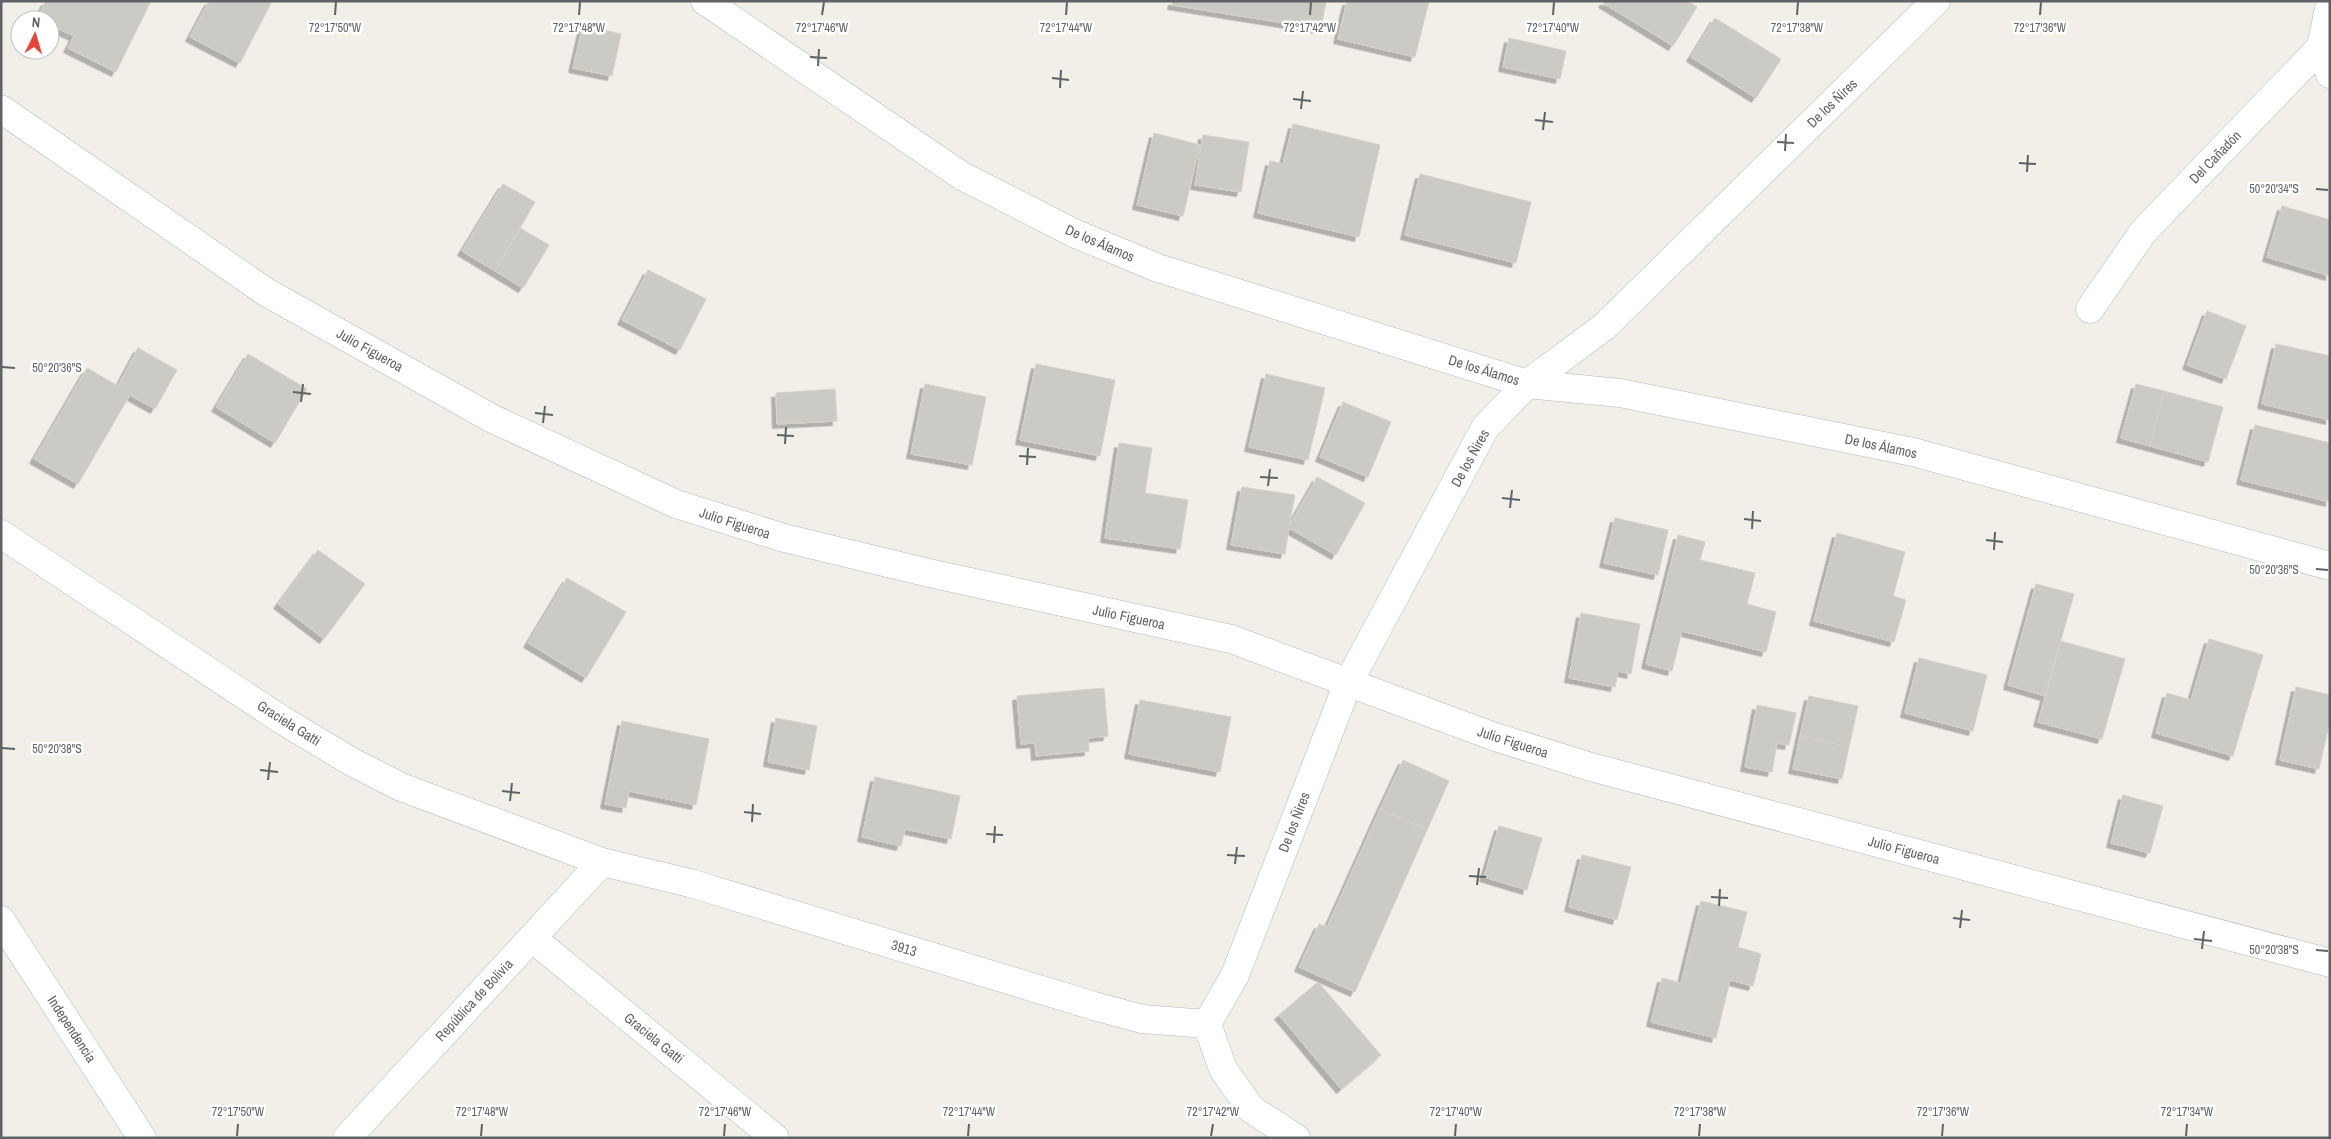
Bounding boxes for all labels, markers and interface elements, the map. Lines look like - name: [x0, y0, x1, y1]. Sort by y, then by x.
- north arrow: [10, 10, 60, 60]
- text: N: [31, 13, 41, 31]
- text: 72°17'50"W: [309, 20, 362, 36]
- text: 72°17'48"W: [553, 20, 606, 36]
- text: 72°17'46"W: [796, 20, 849, 36]
- text: 72°17'44"W: [1040, 20, 1093, 36]
- text: 72°17'42"W: [1284, 20, 1337, 36]
- text: 72°17'40"W: [1527, 20, 1580, 36]
- text: 72°17'38"W: [1771, 20, 1824, 36]
- text: 72°17'36"W: [2014, 20, 2067, 36]
- street label: De los Ñires: [1803, 74, 1861, 131]
- street label: Del Cañadón: [2185, 127, 2245, 187]
- text: 50°20'34"S: [2249, 181, 2299, 197]
- street label: De los Álamos: [1063, 220, 1138, 266]
- street label: Julio Figueroa: [334, 324, 407, 376]
- street label: De los Álamos: [1446, 351, 1522, 389]
- text: 50°20'36"S: [32, 360, 82, 376]
- street label: De los Ñires: [1447, 426, 1493, 490]
- street label: De los Álamos: [1843, 430, 1919, 462]
- street label: Julio Figueroa: [697, 503, 773, 543]
- text: 50°20'36"S: [2249, 562, 2299, 578]
- street label: Julio Figueroa: [1091, 601, 1167, 634]
- street label: Graciela Gatti: [254, 696, 324, 750]
- street label: Julio Figueroa: [1475, 722, 1551, 762]
- text: 50°20'38"S: [32, 741, 82, 757]
- street label: De los Ñires: [1274, 789, 1314, 855]
- street label: Julio Figueroa: [1866, 832, 1942, 868]
- street label: 3913: [889, 936, 919, 960]
- text: 50°20'38"S: [2249, 942, 2299, 958]
- street label: República de Bolivia: [431, 955, 517, 1045]
- street label: Independencia: [44, 992, 101, 1066]
- street label: Graciela Gatti: [621, 1009, 687, 1067]
- text: 72°17'50"W: [212, 1104, 265, 1120]
- text: 72°17'48"W: [456, 1104, 509, 1120]
- text: 72°17'46"W: [699, 1104, 752, 1120]
- text: 72°17'44"W: [943, 1104, 996, 1120]
- text: 72°17'42"W: [1187, 1104, 1240, 1120]
- text: 72°17'40"W: [1430, 1104, 1483, 1120]
- text: 72°17'38"W: [1674, 1104, 1727, 1120]
- text: 72°17'36"W: [1917, 1104, 1970, 1120]
- text: 72°17'34"W: [2161, 1104, 2214, 1120]

